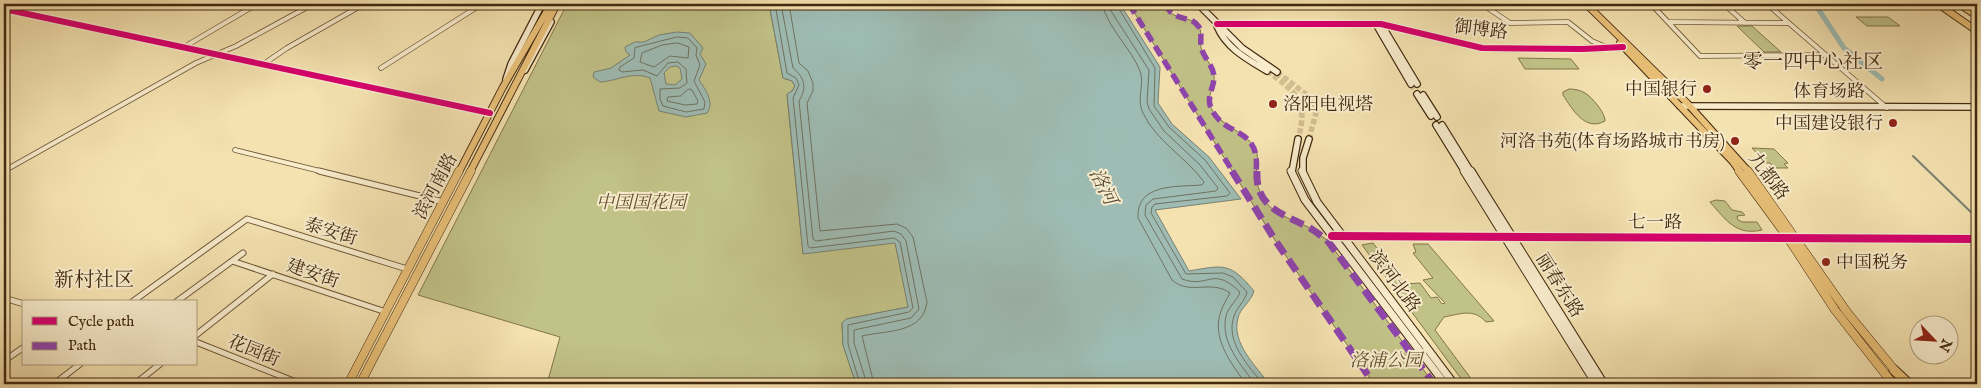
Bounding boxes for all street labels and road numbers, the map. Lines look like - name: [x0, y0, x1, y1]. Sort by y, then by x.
- street label: 御博路: [1453, 16, 1509, 45]
- street label: 体育场路: [1793, 81, 1865, 104]
- street label: 九都路: [1742, 148, 1793, 205]
- street label: 滨河南路: [409, 150, 463, 224]
- street label: 七一路: [1628, 212, 1682, 235]
- street label: 泰安街: [301, 214, 360, 251]
- street label: 滨河北路: [1363, 246, 1425, 318]
- street label: 丽春东路: [1530, 249, 1588, 322]
- street label: 建安街: [283, 255, 342, 294]
- street label: 花园街: [224, 331, 283, 372]

